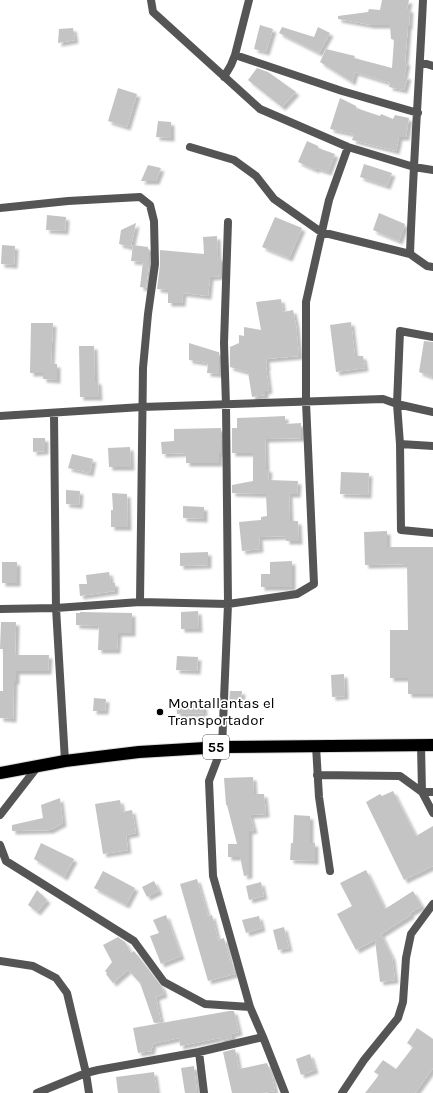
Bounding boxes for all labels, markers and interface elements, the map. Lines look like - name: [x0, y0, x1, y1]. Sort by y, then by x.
- place label: Montallantas el Transportador: [168, 694, 275, 729]
- marker: Montallantas el Transportador: [155, 707, 165, 717]
- road number: 55: [203, 735, 229, 759]

